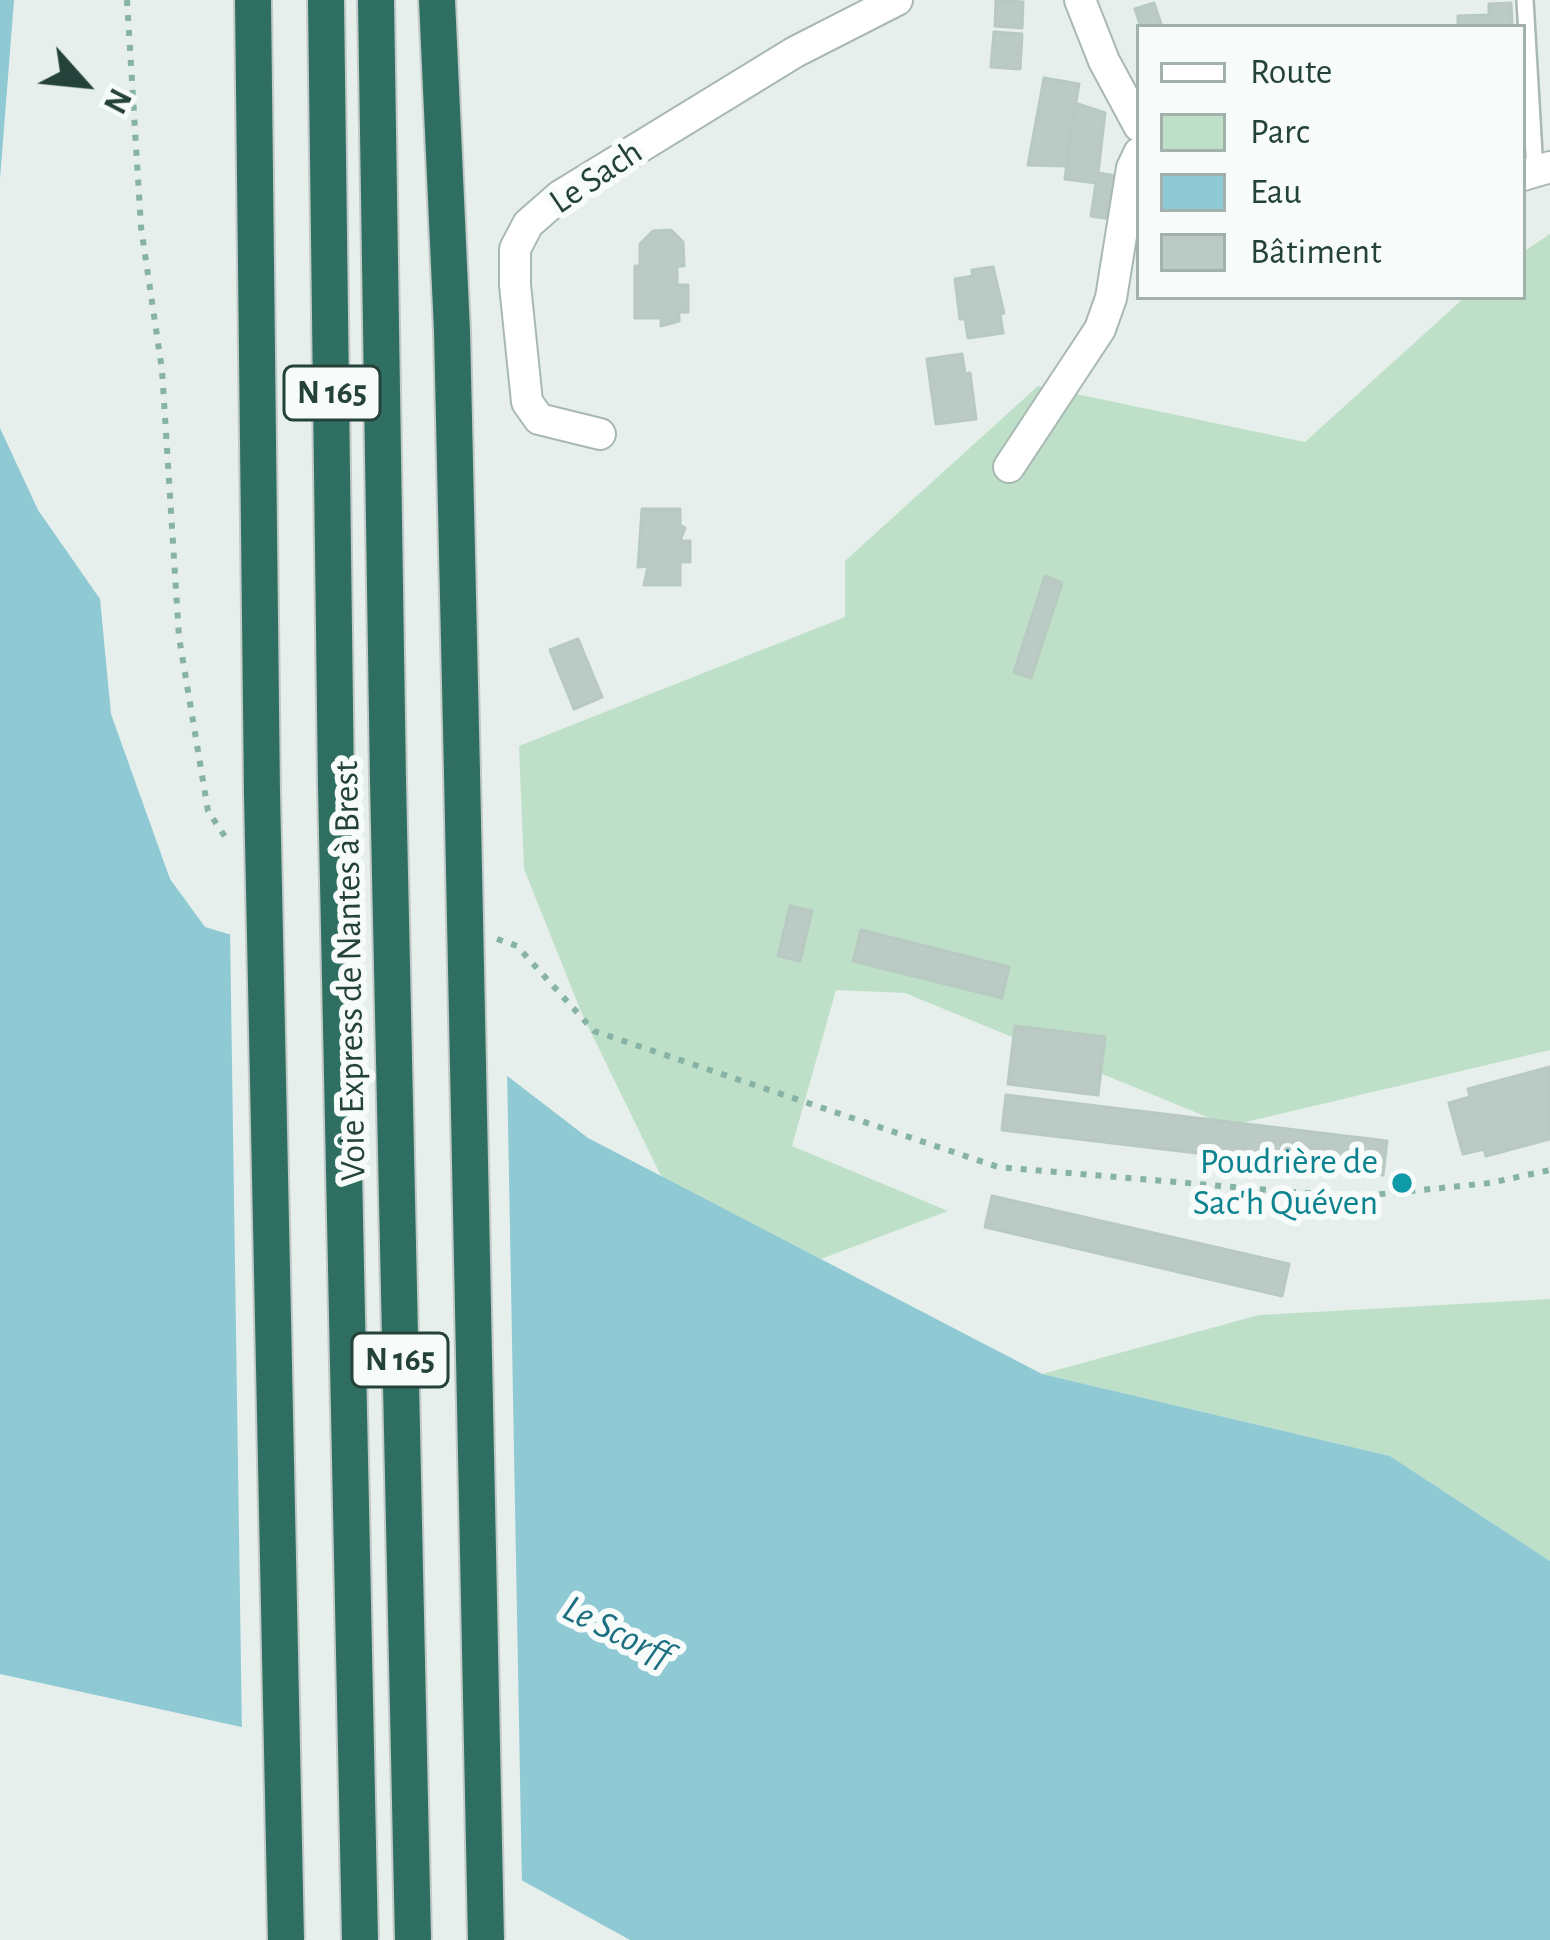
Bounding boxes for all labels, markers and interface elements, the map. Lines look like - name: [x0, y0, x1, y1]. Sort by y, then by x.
- north arrow: [24, 24, 144, 144]
- legend: [1136, 24, 1526, 300]
- text: Route: [1250, 54, 1332, 90]
- text: N: [97, 83, 136, 118]
- text: Parc: [1250, 114, 1310, 150]
- street label: Le Sach: [541, 130, 651, 224]
- text: Eau: [1250, 174, 1302, 210]
- text: Bâtiment: [1250, 234, 1382, 270]
- road number: N 165: [284, 366, 380, 420]
- street label: Voie Express de Nantes à Brest: [325, 760, 375, 1182]
- place label: Poudrière de Sac'h Quéven: [1193, 1140, 1378, 1225]
- marker: Poudrière de Sac'h Quéven: [1389, 1170, 1415, 1196]
- road number: N 165: [352, 1333, 448, 1387]
- water label: Le Scorff: [555, 1585, 679, 1679]

